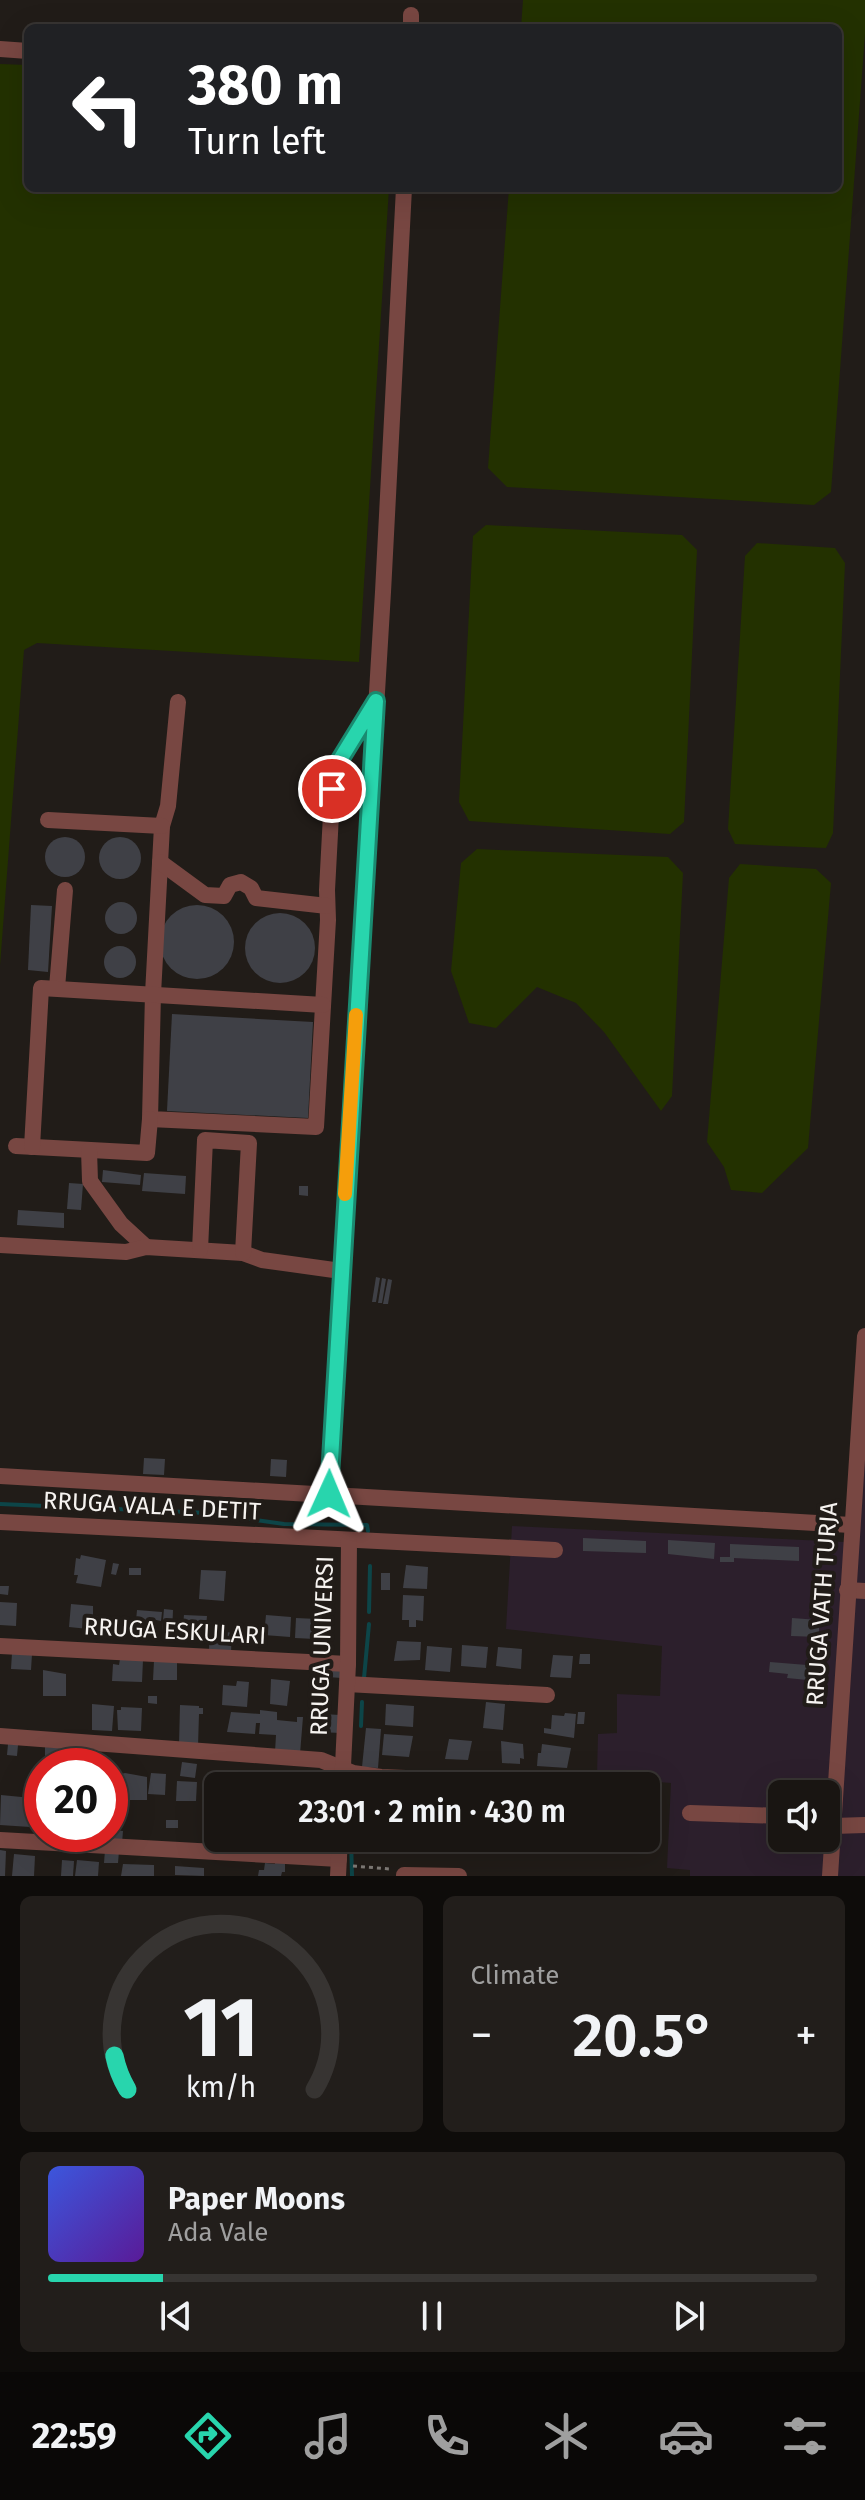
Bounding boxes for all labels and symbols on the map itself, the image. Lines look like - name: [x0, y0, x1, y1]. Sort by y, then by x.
- pin: [298, 755, 366, 823]
- position arrow: [287, 1452, 371, 1536]
- street label: RRUGA VALA E DETIT: [42, 1486, 262, 1526]
- street label: RRUGA VATH TURJA: [801, 1501, 843, 1707]
- street label: RRUGA UNIVERSI: [305, 1556, 339, 1736]
- street label: RRUGA ESKULARI: [83, 1612, 267, 1650]
- speed limit sign: 20: [24, 1748, 128, 1852]

